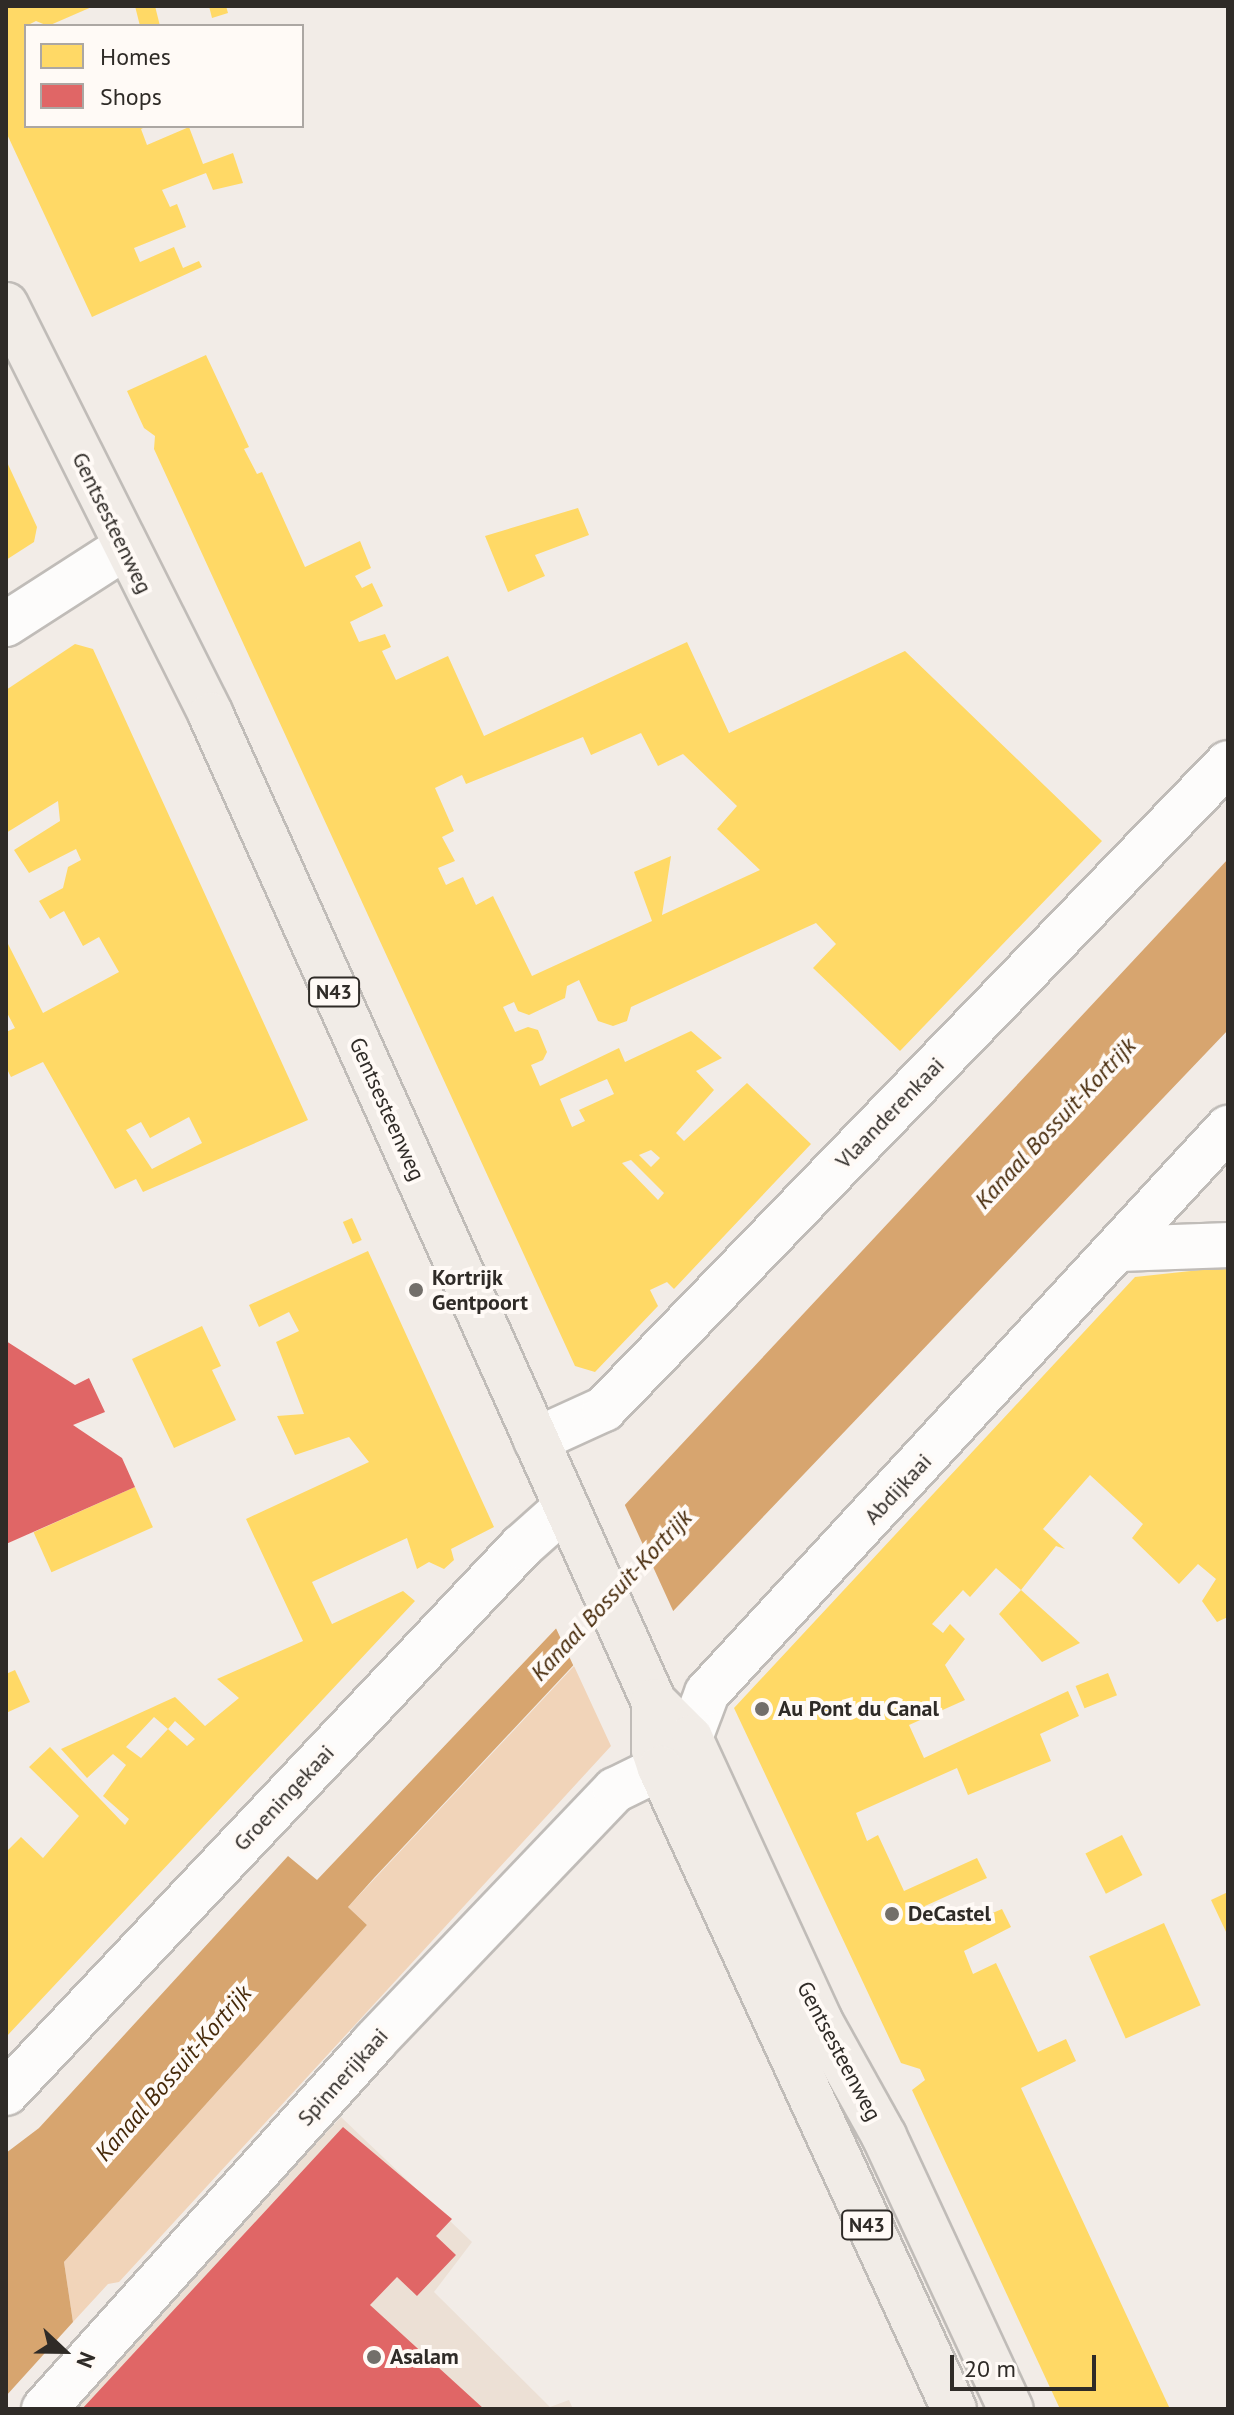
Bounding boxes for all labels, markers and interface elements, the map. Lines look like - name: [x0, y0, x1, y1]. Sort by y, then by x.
- legend: [24, 24, 304, 128]
- text: Homes: [100, 41, 171, 72]
- text: Shops: [100, 81, 162, 112]
- street label: Gentsesteenweg: [66, 448, 158, 598]
- road number: N43: [308, 976, 360, 1008]
- water label: Kanaal Bossuit-Kortrijk: [968, 1031, 1142, 1215]
- street label: Gentsesteenweg: [344, 1033, 430, 1185]
- street label: Vlaanderenkaai: [830, 1052, 950, 1174]
- place label: Kortrijk Gentpoort: [432, 1264, 528, 1316]
- marker: Kortrijk Gentpoort: [407, 1281, 425, 1299]
- street label: Abdijkaai: [859, 1448, 937, 1530]
- water label: Kanaal Bossuit-Kortrijk: [524, 1503, 698, 1687]
- place label: Au Pont du Canal: [778, 1696, 939, 1722]
- marker: Au Pont du Canal: [753, 1700, 771, 1718]
- street label: Groeningekaai: [228, 1740, 340, 1856]
- place label: DeCastel: [908, 1901, 991, 1927]
- marker: DeCastel: [883, 1905, 901, 1923]
- street label: Gentsesteenweg: [791, 1977, 887, 2125]
- water label: Kanaal Bossuit-Kortrijk: [89, 1979, 257, 2167]
- street label: Spinnerijkaai: [292, 2023, 394, 2131]
- road number: N43: [841, 2209, 893, 2241]
- north arrow: [24, 2311, 104, 2391]
- scale bar: [954, 2339, 1100, 2389]
- place label: Asalam: [390, 2344, 459, 2370]
- text: N: [71, 2348, 102, 2372]
- marker: Asalam: [365, 2348, 383, 2366]
- text: 20 m: [964, 2353, 1016, 2384]

